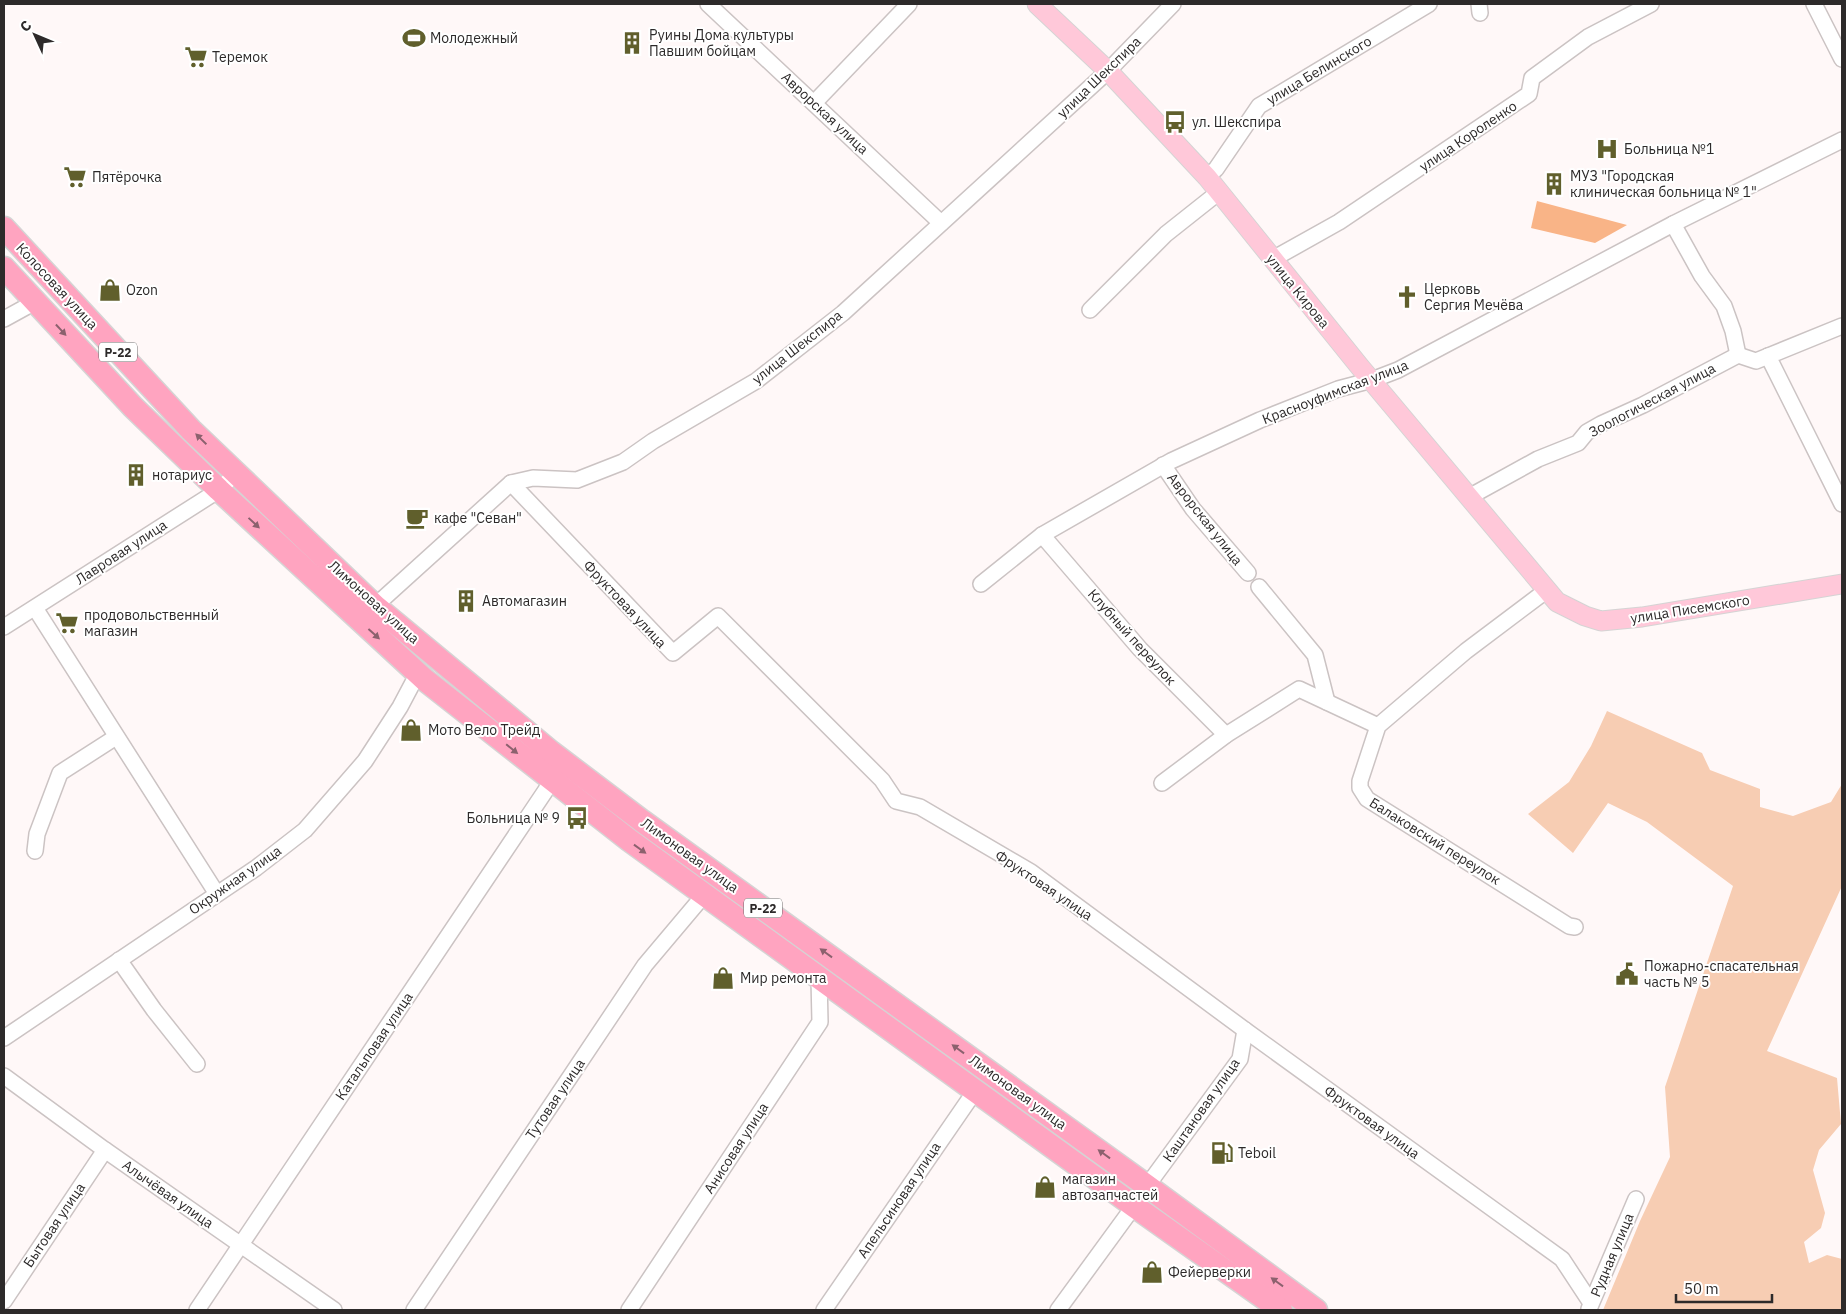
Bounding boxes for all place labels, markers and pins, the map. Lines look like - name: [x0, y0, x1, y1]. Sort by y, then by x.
- sports icon: Молодежный: [401, 25, 427, 51]
- place label: Руины Дома культуры Павшим бойцам: [649, 26, 794, 60]
- place label: Молодежный: [430, 29, 518, 47]
- building icon: Руины Дома культуры Павшим бойцам: [619, 30, 645, 56]
- supermarket icon: Теремок: [183, 44, 209, 70]
- place label: Теремок: [212, 48, 268, 66]
- bus stop icon: ул. Шекспира: [1162, 109, 1188, 135]
- place label: ул. Шекспира: [1192, 113, 1282, 131]
- hospital icon: Больница №1: [1594, 136, 1620, 162]
- place label: Больница №1: [1624, 140, 1714, 158]
- supermarket icon: Пятёрочка: [62, 164, 88, 190]
- place label: МУЗ "Городская клиническая больница № 1": [1570, 167, 1757, 201]
- place label: Пятёрочка: [92, 168, 162, 186]
- building icon: МУЗ "Городская клиническая больница № 1": [1541, 171, 1567, 197]
- shop icon: Ozon: [97, 277, 123, 303]
- place label: Церковь Сергия Мечёва: [1424, 280, 1524, 314]
- place label: Ozon: [126, 281, 158, 299]
- church icon: Церковь Сергия Мечёва: [1394, 284, 1420, 310]
- building icon: нотариус: [123, 462, 149, 488]
- place label: нотариус: [152, 466, 212, 484]
- cafe icon: кафе "Севан": [404, 505, 430, 531]
- place label: кафе "Севан": [434, 509, 522, 527]
- building icon: Автомагазин: [453, 588, 479, 614]
- place label: Автомагазин: [482, 592, 567, 610]
- place label: продовольственный магазин: [84, 606, 219, 640]
- supermarket icon: продовольственный магазин: [54, 610, 80, 636]
- shop icon: Мото Вело Трейд: [398, 717, 424, 743]
- place label: Мото Вело Трейд: [428, 721, 540, 739]
- bus stop icon: Больница № 9: [564, 805, 590, 831]
- place label: Больница № 9: [466, 809, 560, 827]
- place label: Пожарно-спасательная часть № 5: [1644, 957, 1799, 991]
- public building icon: Пожарно-спасательная часть № 5: [1614, 961, 1640, 987]
- shop icon: Мир ремонта: [710, 965, 736, 991]
- place label: Мир ремонта: [740, 969, 827, 987]
- fuel station icon: Teboil: [1209, 1140, 1235, 1166]
- place label: Teboil: [1238, 1144, 1276, 1162]
- place label: магазин автозапчастей: [1062, 1170, 1158, 1204]
- shop icon: магазин автозапчастей: [1032, 1174, 1058, 1200]
- shop icon: Фейерверки: [1139, 1259, 1165, 1285]
- place label: Фейерверки: [1168, 1263, 1251, 1281]

